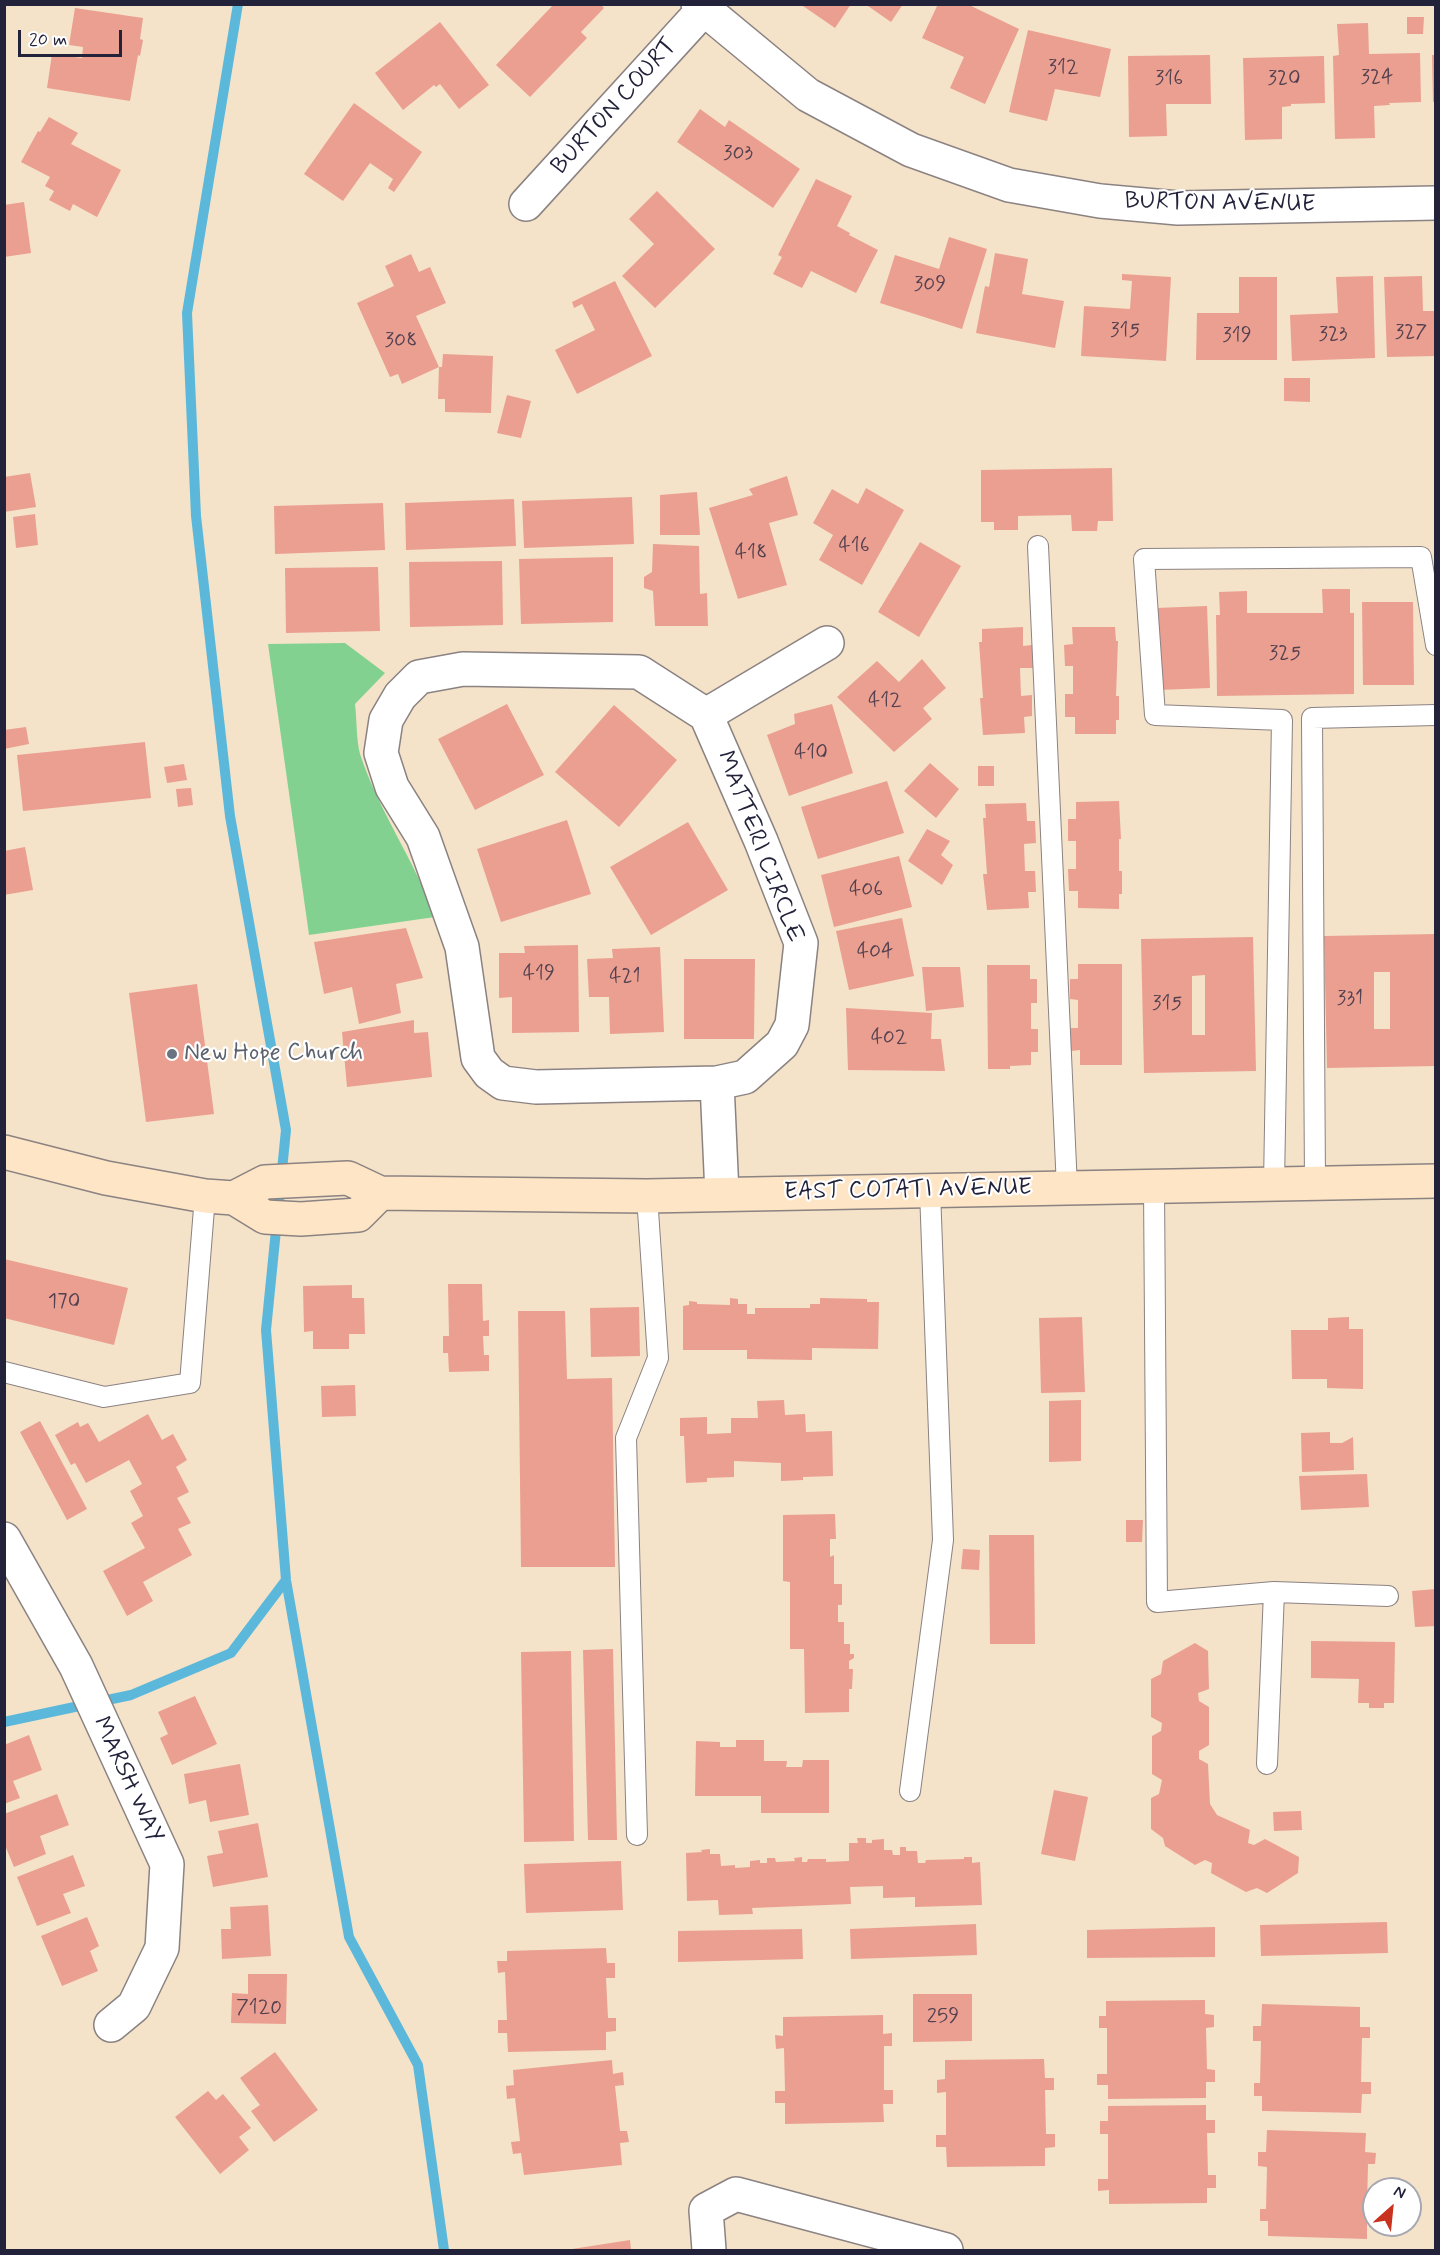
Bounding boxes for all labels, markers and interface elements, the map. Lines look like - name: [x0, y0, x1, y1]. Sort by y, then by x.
- scale bar: [21, 18, 124, 56]
- text: 20 m: [29, 28, 67, 52]
- street label: BURTON COURT: [546, 33, 684, 181]
- house number: 312: [1047, 56, 1079, 82]
- house number: 324: [1361, 66, 1393, 92]
- house number: 316: [1155, 67, 1183, 93]
- house number: 320: [1267, 67, 1301, 93]
- house number: 303: [723, 142, 753, 168]
- street label: BURTON AVENUE: [1124, 188, 1316, 220]
- house number: 309: [914, 273, 946, 299]
- house number: 315: [1110, 319, 1140, 345]
- house number: 327: [1395, 321, 1427, 347]
- house number: 323: [1318, 323, 1348, 349]
- house number: 319: [1222, 324, 1252, 350]
- house number: 308: [385, 329, 417, 355]
- house number: 416: [838, 534, 870, 560]
- house number: 418: [735, 541, 767, 567]
- house number: 325: [1269, 642, 1301, 668]
- house number: 412: [868, 689, 902, 715]
- house number: 410: [794, 741, 828, 767]
- street label: MATTERI CIRCLE: [709, 747, 809, 947]
- house number: 406: [849, 878, 883, 904]
- house number: 404: [857, 940, 893, 966]
- house number: 419: [523, 962, 555, 988]
- house number: 421: [609, 965, 641, 991]
- house number: 331: [1337, 987, 1363, 1013]
- house number: 315: [1152, 992, 1182, 1018]
- house number: 402: [871, 1026, 907, 1052]
- place label: New Hope Church: [184, 1040, 363, 1068]
- marker: New Hope Church: [165, 1047, 179, 1061]
- street label: EAST COTATI AVENUE: [784, 1174, 1032, 1208]
- house number: 170: [48, 1290, 80, 1316]
- street label: MARSH WAY: [85, 1713, 169, 1847]
- house number: 7120: [236, 1996, 282, 2022]
- house number: 259: [927, 2005, 959, 2031]
- north arrow: [1362, 2177, 1422, 2237]
- text: N: [1390, 2181, 1409, 2204]

